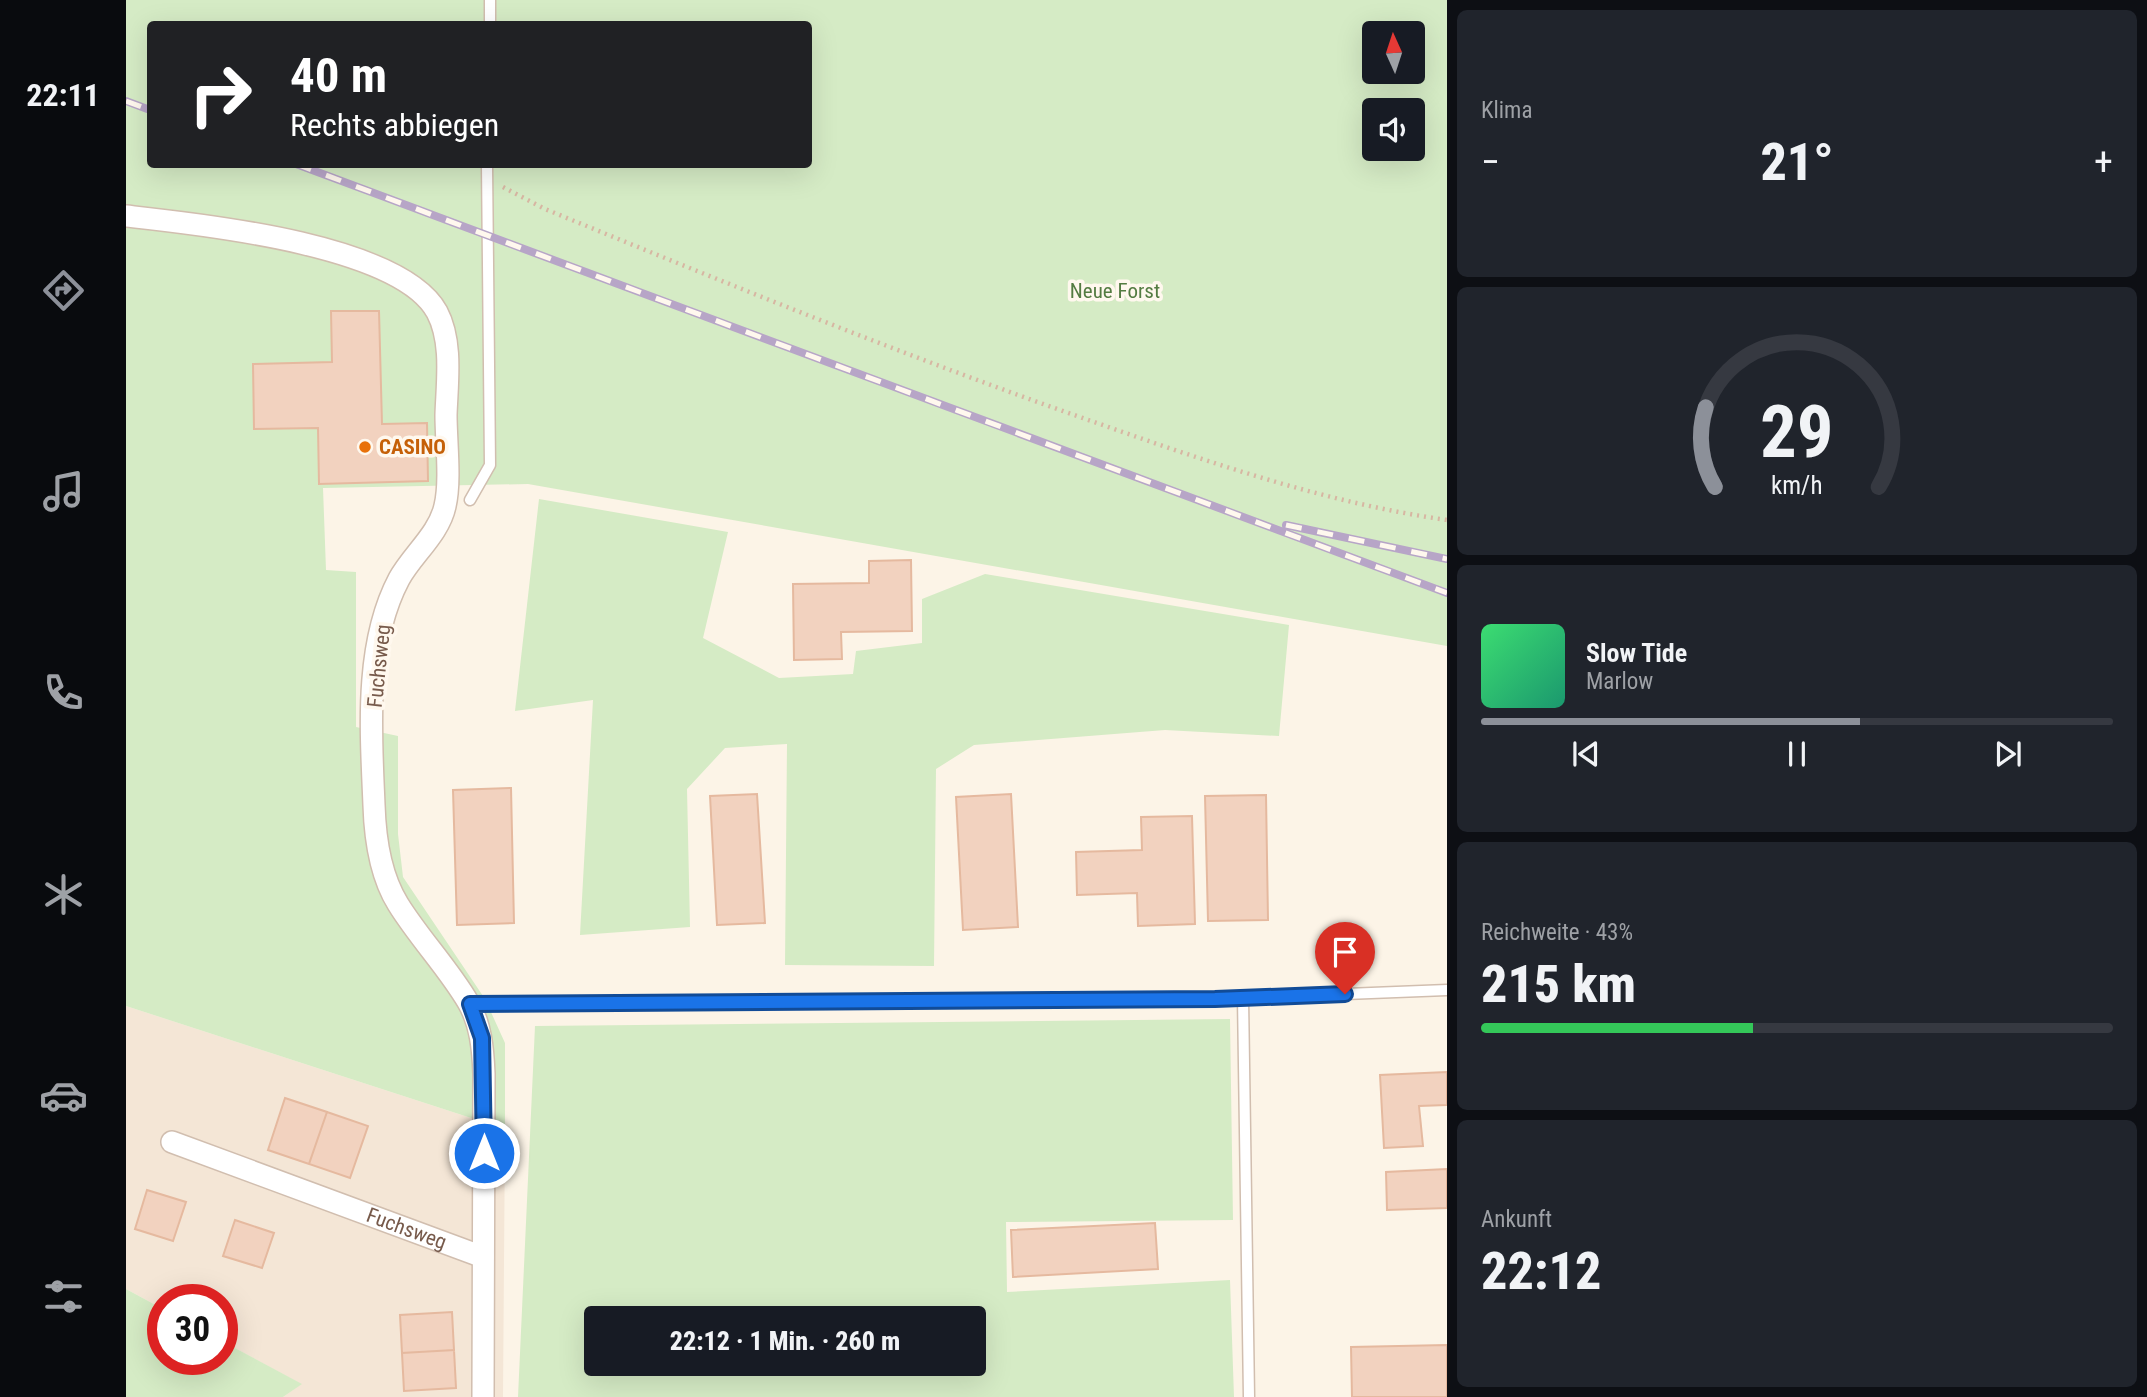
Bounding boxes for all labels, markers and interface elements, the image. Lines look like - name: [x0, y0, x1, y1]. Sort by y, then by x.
- north arrow: [1362, 21, 1424, 84]
- map controls: [1362, 21, 1425, 161]
- text: 40 m: [290, 47, 387, 104]
- icon: right: [175, 49, 266, 140]
- text: 22:11: [26, 76, 100, 114]
- text: Klima: [1481, 97, 1532, 124]
- button: sound: [1362, 98, 1425, 161]
- text: Rechts abbiegen: [290, 106, 499, 144]
- text: 21°: [1760, 132, 1834, 193]
- text: −: [1481, 140, 1500, 184]
- text: +: [2094, 140, 2113, 184]
- icon: directions: [39, 266, 88, 315]
- park label: Neue Forst: [1070, 279, 1160, 303]
- text: 29: [1760, 390, 1834, 476]
- place label: CASINO: [379, 435, 446, 459]
- marker: CASINO: [357, 439, 373, 455]
- icon: music: [39, 467, 88, 516]
- text: km/h: [1771, 471, 1823, 500]
- street label: Fuchsweg: [363, 623, 395, 709]
- text: Slow Tide: [1586, 638, 1687, 668]
- icon: phone: [39, 668, 88, 717]
- text: Marlow: [1586, 668, 1653, 695]
- icon: previous: [1567, 735, 1605, 773]
- icon: pause: [1778, 735, 1816, 773]
- icon: next: [1989, 735, 2027, 773]
- icon: climate: [39, 870, 88, 919]
- text: Reichweite · 43%: [1481, 919, 1633, 946]
- pin: [1315, 922, 1375, 994]
- icon: arrive: [1326, 933, 1364, 971]
- text: 215 km: [1481, 954, 1636, 1015]
- icon: car: [39, 1071, 88, 1120]
- position arrow: [447, 1116, 521, 1190]
- street label: Fuchsweg: [363, 1203, 450, 1254]
- text: Ankunft: [1481, 1206, 1552, 1233]
- text: 22:12: [1481, 1241, 1601, 1302]
- icon: filters: [39, 1272, 88, 1321]
- speed limit sign: 30: [147, 1284, 238, 1375]
- text: 22:12 · 1 Min. · 260 m: [670, 1326, 900, 1356]

